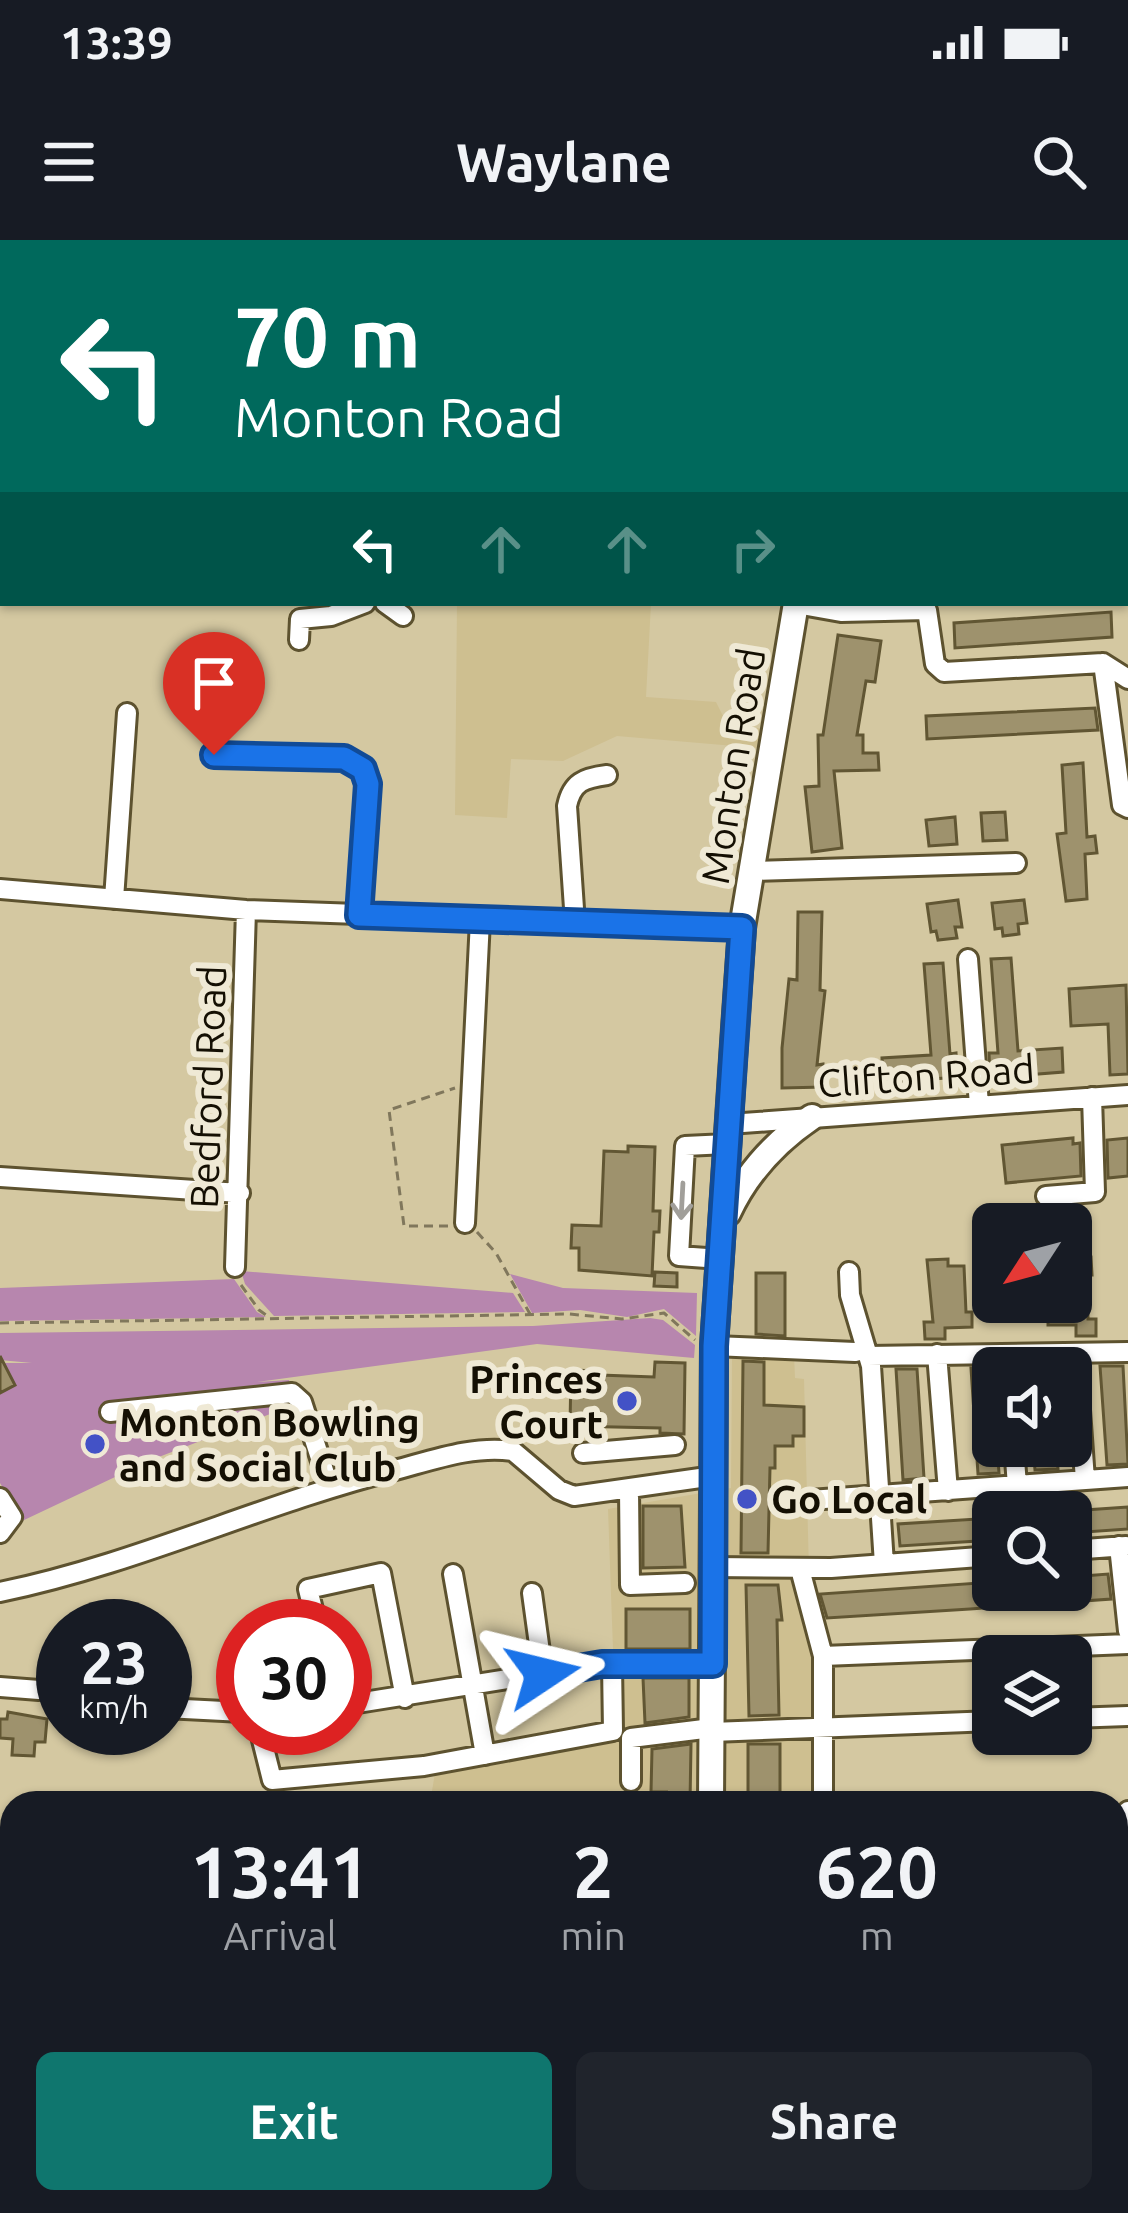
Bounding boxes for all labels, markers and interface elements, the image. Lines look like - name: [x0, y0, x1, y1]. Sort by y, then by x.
- text: 13:39: [60, 17, 173, 68]
- icon: menu: [36, 129, 102, 195]
- icon: search: [1026, 129, 1092, 195]
- text: Waylane: [456, 132, 672, 192]
- icon: left: [36, 288, 192, 444]
- text: 70 m: [234, 289, 421, 383]
- text: Monton Road: [234, 387, 564, 447]
- icon: left: [342, 516, 408, 582]
- icon: ahead: [468, 516, 534, 582]
- icon: ahead: [594, 516, 660, 582]
- icon: right: [720, 516, 786, 582]
- pin: [163, 632, 265, 755]
- street label: Monton Road: [693, 645, 772, 887]
- icon: arrive: [181, 650, 247, 716]
- street label: Bedford Road: [182, 965, 233, 1209]
- street label: Clifton Road: [816, 1046, 1036, 1105]
- one-way arrow: [671, 1181, 694, 1220]
- north arrow: [972, 1203, 1092, 1323]
- map controls: [972, 1203, 1092, 1755]
- button: sound: [972, 1347, 1092, 1467]
- place label: Princes Court: [469, 1357, 603, 1445]
- marker: Princes Court: [614, 1388, 640, 1414]
- place label: Monton Bowling and Social Club: [119, 1400, 420, 1488]
- marker: Monton Bowling and Social Club: [82, 1431, 108, 1457]
- place label: Go Local: [771, 1477, 927, 1520]
- marker: Go Local: [734, 1486, 760, 1512]
- button: search: [972, 1491, 1092, 1611]
- speed limit sign: 30: [216, 1599, 372, 1755]
- position arrow: [480, 1611, 606, 1737]
- text: 23: [80, 1628, 148, 1695]
- button: layers: [972, 1635, 1092, 1755]
- text: km/h: [79, 1690, 149, 1724]
- text: 13:41: [190, 1831, 370, 1912]
- text: 2: [573, 1831, 613, 1912]
- text: 620: [816, 1831, 938, 1912]
- text: Arrival: [223, 1914, 337, 1957]
- text: min: [560, 1914, 626, 1957]
- text: m: [860, 1914, 894, 1957]
- button: Exit: [36, 2052, 552, 2190]
- button: Share: [576, 2052, 1092, 2190]

